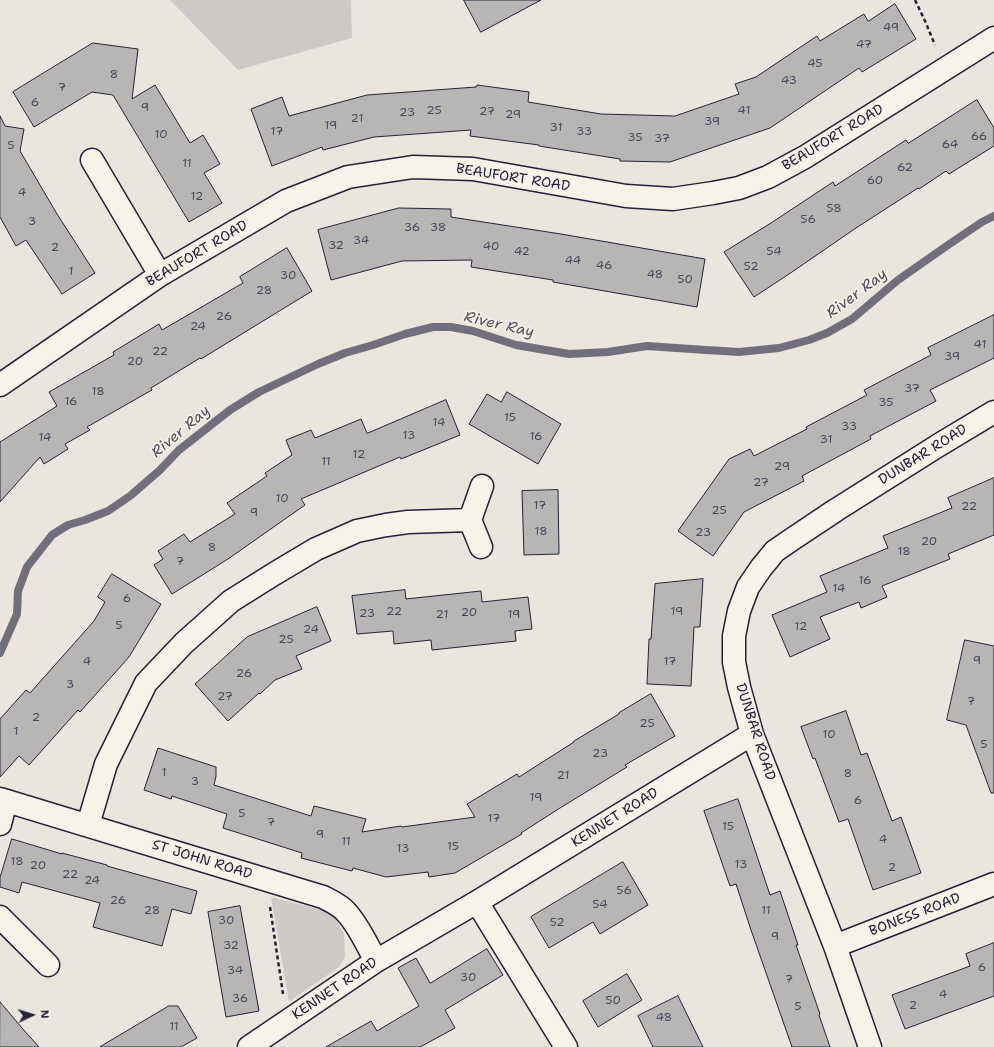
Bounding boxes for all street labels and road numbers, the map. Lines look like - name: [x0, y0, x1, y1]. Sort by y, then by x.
- street label: BEAUFORT ROAD: [779, 101, 887, 175]
- street label: BEAUFORT ROAD: [455, 161, 571, 195]
- street label: BEAUFORT ROAD: [143, 217, 251, 291]
- street label: DUNBAR ROAD: [876, 421, 970, 489]
- street label: DUNBAR ROAD: [731, 681, 779, 783]
- street label: KENNET ROAD: [569, 785, 661, 851]
- street label: ST JOHN ROAD: [150, 837, 254, 883]
- street label: BONESS ROAD: [867, 890, 963, 940]
- street label: KENNET ROAD: [289, 954, 381, 1024]

